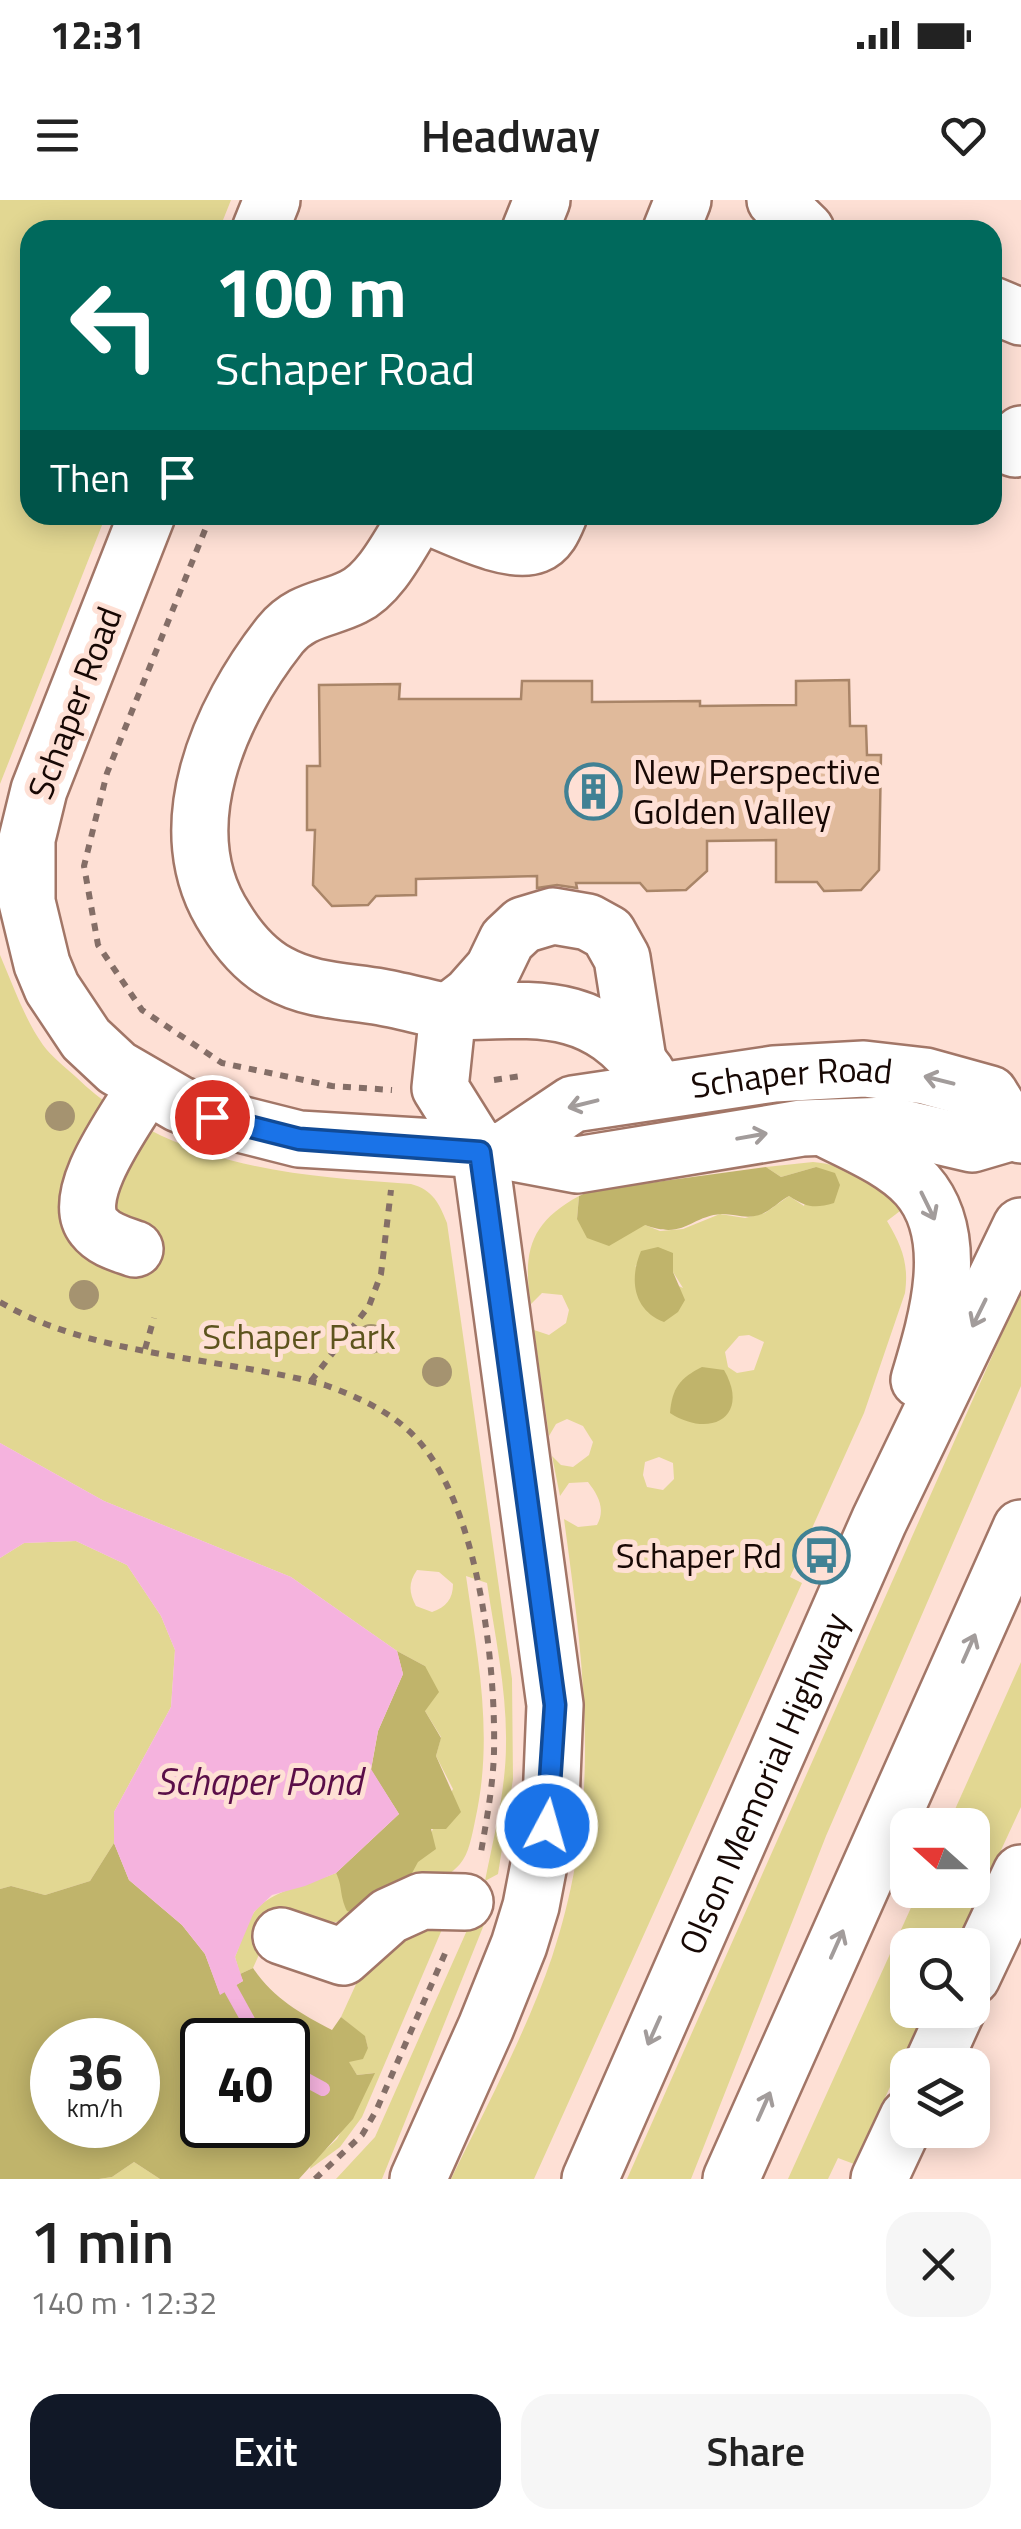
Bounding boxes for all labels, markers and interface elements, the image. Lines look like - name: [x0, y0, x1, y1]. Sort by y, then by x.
- text: 12:31: [50, 6, 145, 64]
- text: Headway: [421, 101, 600, 169]
- icon: menu: [30, 108, 85, 163]
- icon: heart: [936, 108, 991, 163]
- text: 100 m: [215, 238, 407, 344]
- icon: left: [50, 260, 180, 390]
- text: Schaper Road: [215, 334, 475, 402]
- text: Then: [50, 449, 130, 507]
- icon: arrive: [150, 450, 205, 505]
- street label: Schaper Road: [13, 599, 136, 807]
- place label: New Perspective Golden Valley: [633, 744, 881, 838]
- building icon: New Perspective Golden Valley: [564, 762, 624, 822]
- street label: Schaper Road: [687, 1040, 896, 1112]
- one-way arrow: [924, 1070, 955, 1089]
- pin: [170, 1075, 255, 1160]
- icon: arrive: [185, 1090, 240, 1145]
- one-way arrow: [568, 1096, 600, 1114]
- one-way arrow: [736, 1126, 768, 1145]
- one-way arrow: [919, 1190, 938, 1220]
- one-way arrow: [968, 1298, 987, 1328]
- park label: Schaper Park: [202, 1309, 396, 1363]
- bus stop icon: Schaper Rd: [791, 1526, 851, 1586]
- place label: Schaper Rd: [616, 1528, 782, 1582]
- street label: Olson Memorial Highway: [664, 1603, 862, 1963]
- one-way arrow: [961, 1634, 980, 1664]
- water label: Schaper Pond: [156, 1752, 366, 1810]
- position arrow: [495, 1774, 599, 1878]
- north arrow: [890, 1808, 990, 1908]
- map controls: [890, 1808, 990, 2148]
- button: search: [890, 1928, 990, 2028]
- one-way arrow: [829, 1929, 847, 1960]
- one-way arrow: [644, 2015, 662, 2046]
- speed limit sign: 40: [180, 2018, 310, 2148]
- text: 36: [67, 2033, 123, 2109]
- button: layers: [890, 2048, 990, 2148]
- text: km/h: [67, 2089, 123, 2127]
- one-way arrow: [756, 2091, 774, 2122]
- text: 1 min: [30, 2195, 174, 2286]
- button: close: [886, 2212, 991, 2317]
- text: 140 m · 12:32: [30, 2278, 217, 2326]
- button: Exit: [30, 2394, 501, 2509]
- button: Share: [521, 2394, 991, 2509]

